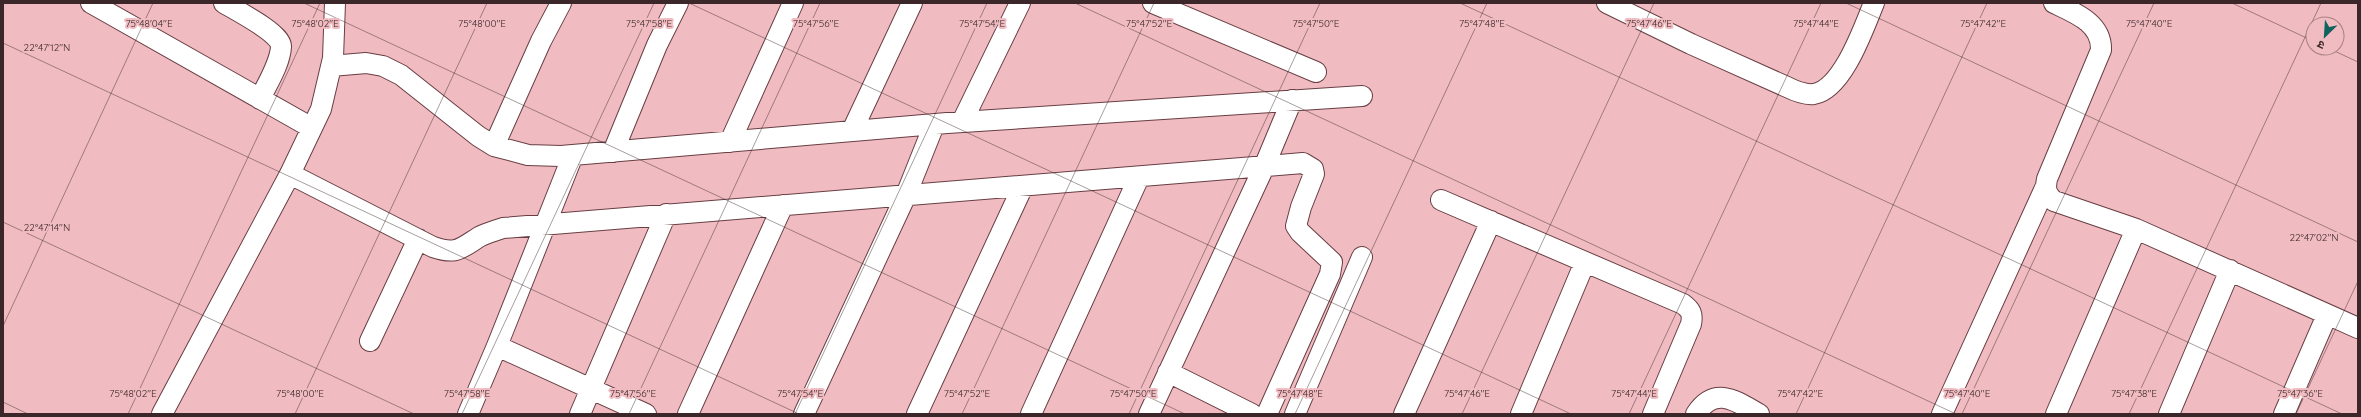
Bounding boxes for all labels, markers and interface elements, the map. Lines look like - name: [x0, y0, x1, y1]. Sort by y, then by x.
- north arrow: [2305, 16, 2345, 56]
- text: 75°48'04"E: [125, 17, 173, 30]
- text: 75°48'02"E: [291, 17, 339, 30]
- text: 75°48'00"E: [458, 17, 506, 30]
- text: 75°47'58"E: [626, 17, 672, 30]
- text: 75°47'56"E: [793, 17, 839, 30]
- text: 75°47'54"E: [959, 17, 1005, 30]
- text: 75°47'52"E: [1126, 17, 1173, 30]
- text: 75°47'50"E: [1293, 17, 1340, 30]
- text: 75°47'48"E: [1459, 17, 1505, 30]
- text: 75°47'46"E: [1626, 17, 1672, 30]
- text: 75°47'44"E: [1793, 17, 1839, 30]
- text: 75°47'42"E: [1960, 17, 2006, 30]
- text: 75°47'40"E: [2126, 17, 2173, 30]
- text: उ: [2314, 37, 2327, 53]
- text: 22°47'12"N: [24, 41, 70, 54]
- text: 22°47'14"N: [24, 221, 70, 234]
- text: 22°47'02"N: [2289, 231, 2339, 244]
- text: 75°48'02"E: [109, 387, 157, 400]
- text: 75°48'00"E: [276, 387, 324, 400]
- text: 75°47'58"E: [444, 387, 490, 400]
- text: 75°47'56"E: [610, 387, 656, 400]
- text: 75°47'54"E: [777, 387, 823, 400]
- text: 75°47'52"E: [944, 387, 991, 400]
- text: 75°47'50"E: [1110, 387, 1157, 400]
- text: 75°47'48"E: [1277, 387, 1323, 400]
- text: 75°47'46"E: [1444, 387, 1490, 400]
- text: 75°47'44"E: [1611, 387, 1657, 400]
- text: 75°47'42"E: [1777, 387, 1823, 400]
- text: 75°47'40"E: [1944, 387, 1991, 400]
- text: 75°47'38"E: [2111, 387, 2157, 400]
- text: 75°47'36"E: [2277, 387, 2323, 400]

